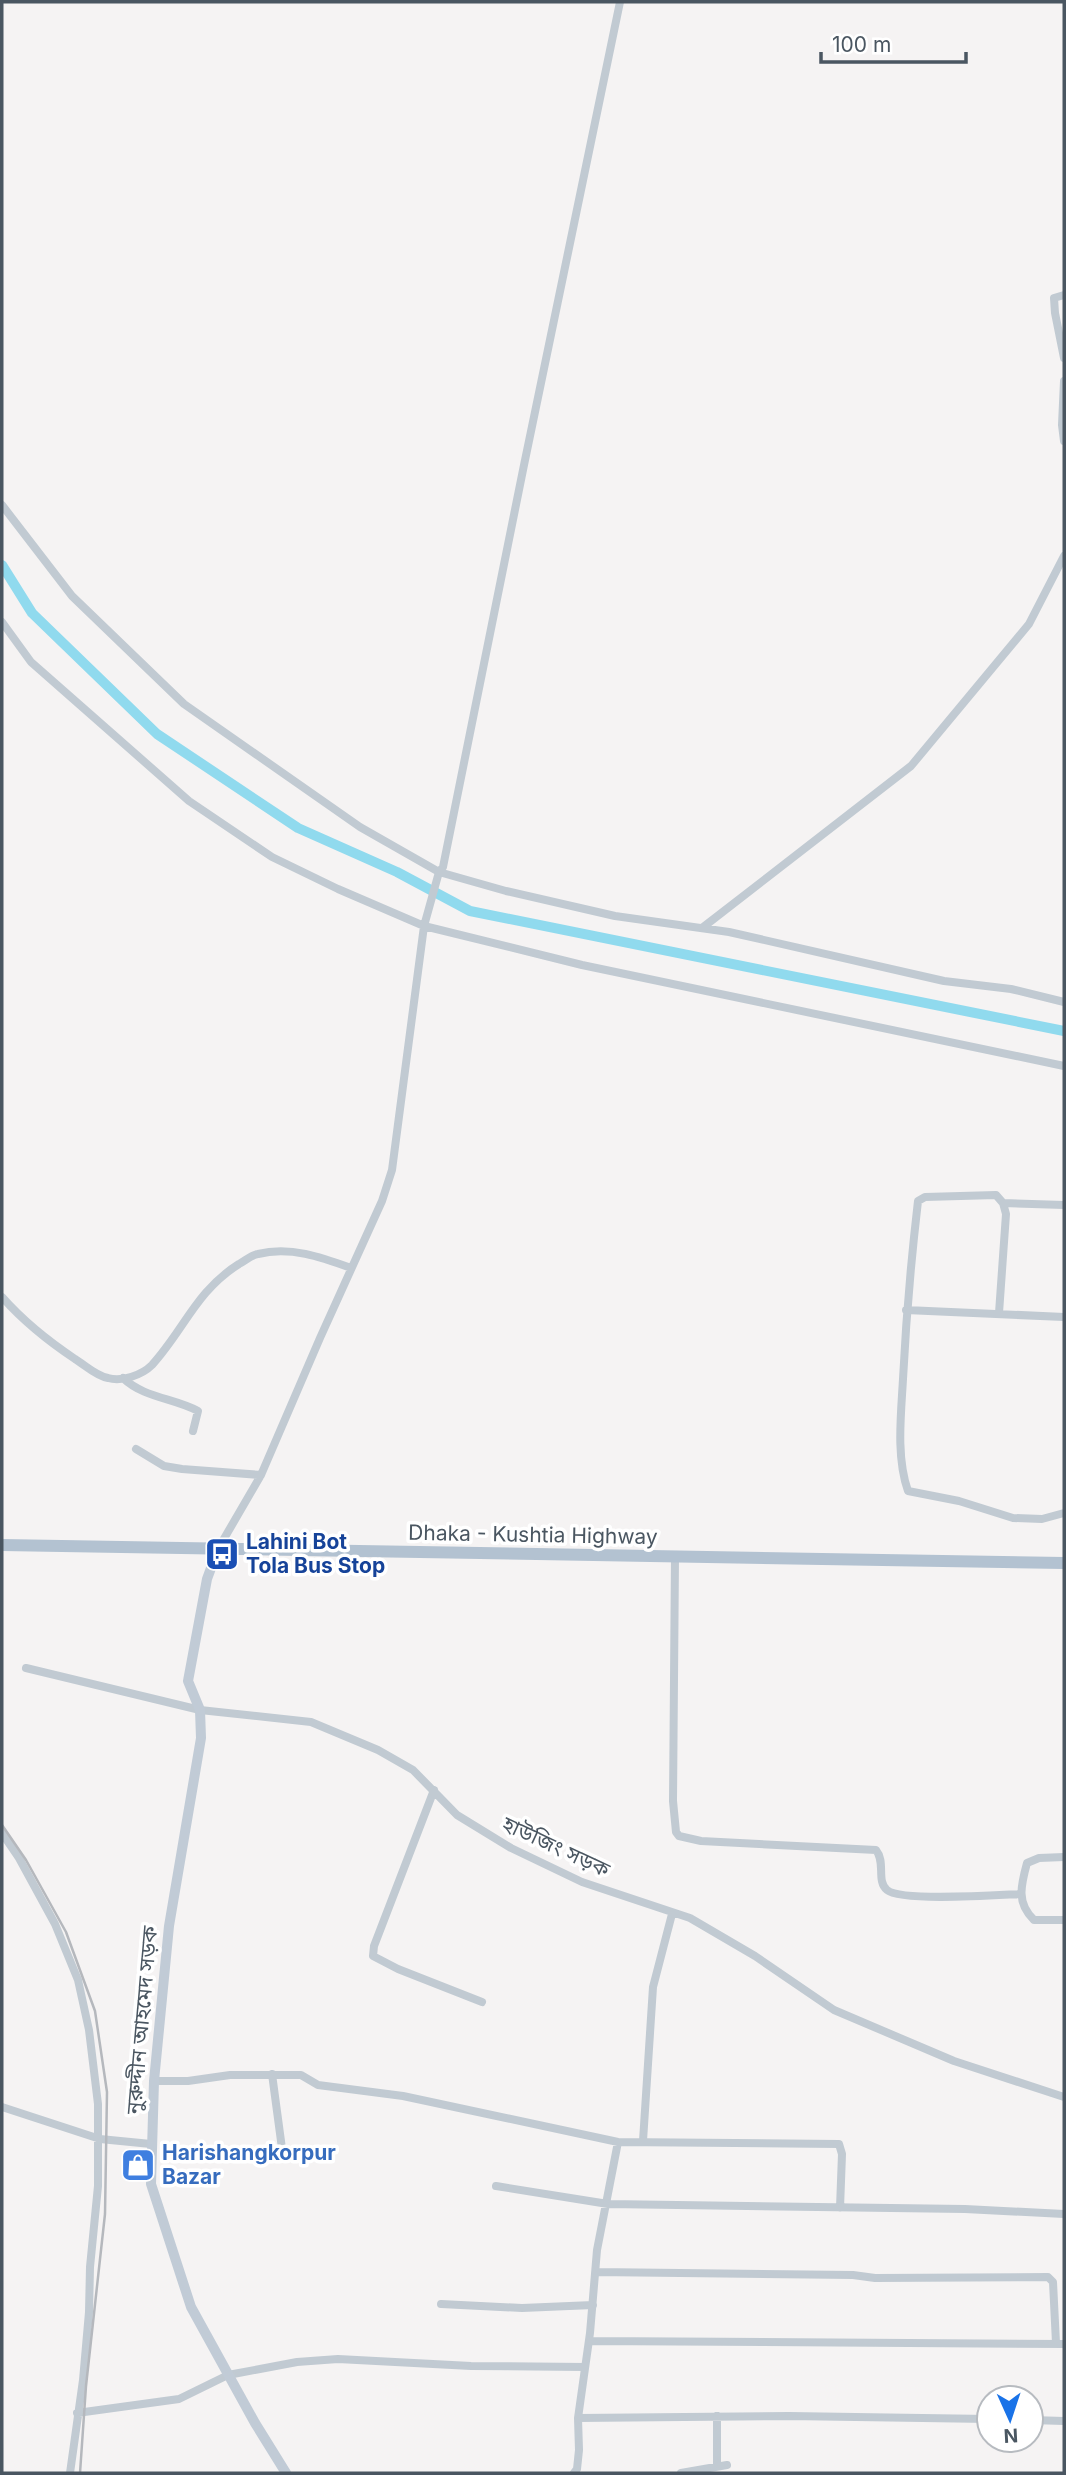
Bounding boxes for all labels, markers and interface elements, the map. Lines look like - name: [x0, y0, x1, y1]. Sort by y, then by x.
- scale bar: [821, 21, 966, 65]
- text: 100 m: [832, 32, 891, 57]
- street label: Dhaka - Kushtia Highway: [408, 1520, 658, 1549]
- place label: Lahini Bot Tola Bus Stop: [246, 1529, 385, 1578]
- bus stop icon: Lahini Bot Tola Bus Stop: [203, 1535, 241, 1573]
- street label: হাউজিং সড়ক: [498, 1810, 615, 1883]
- street label: নুরুদ্দীন আহমেদ সড়ক: [121, 1924, 162, 2116]
- place label: Harishangkorpur Bazar: [162, 2140, 336, 2189]
- shop icon: Harishangkorpur Bazar: [119, 2146, 157, 2184]
- north arrow: [975, 2384, 1045, 2454]
- text: N: [1003, 2424, 1019, 2447]

